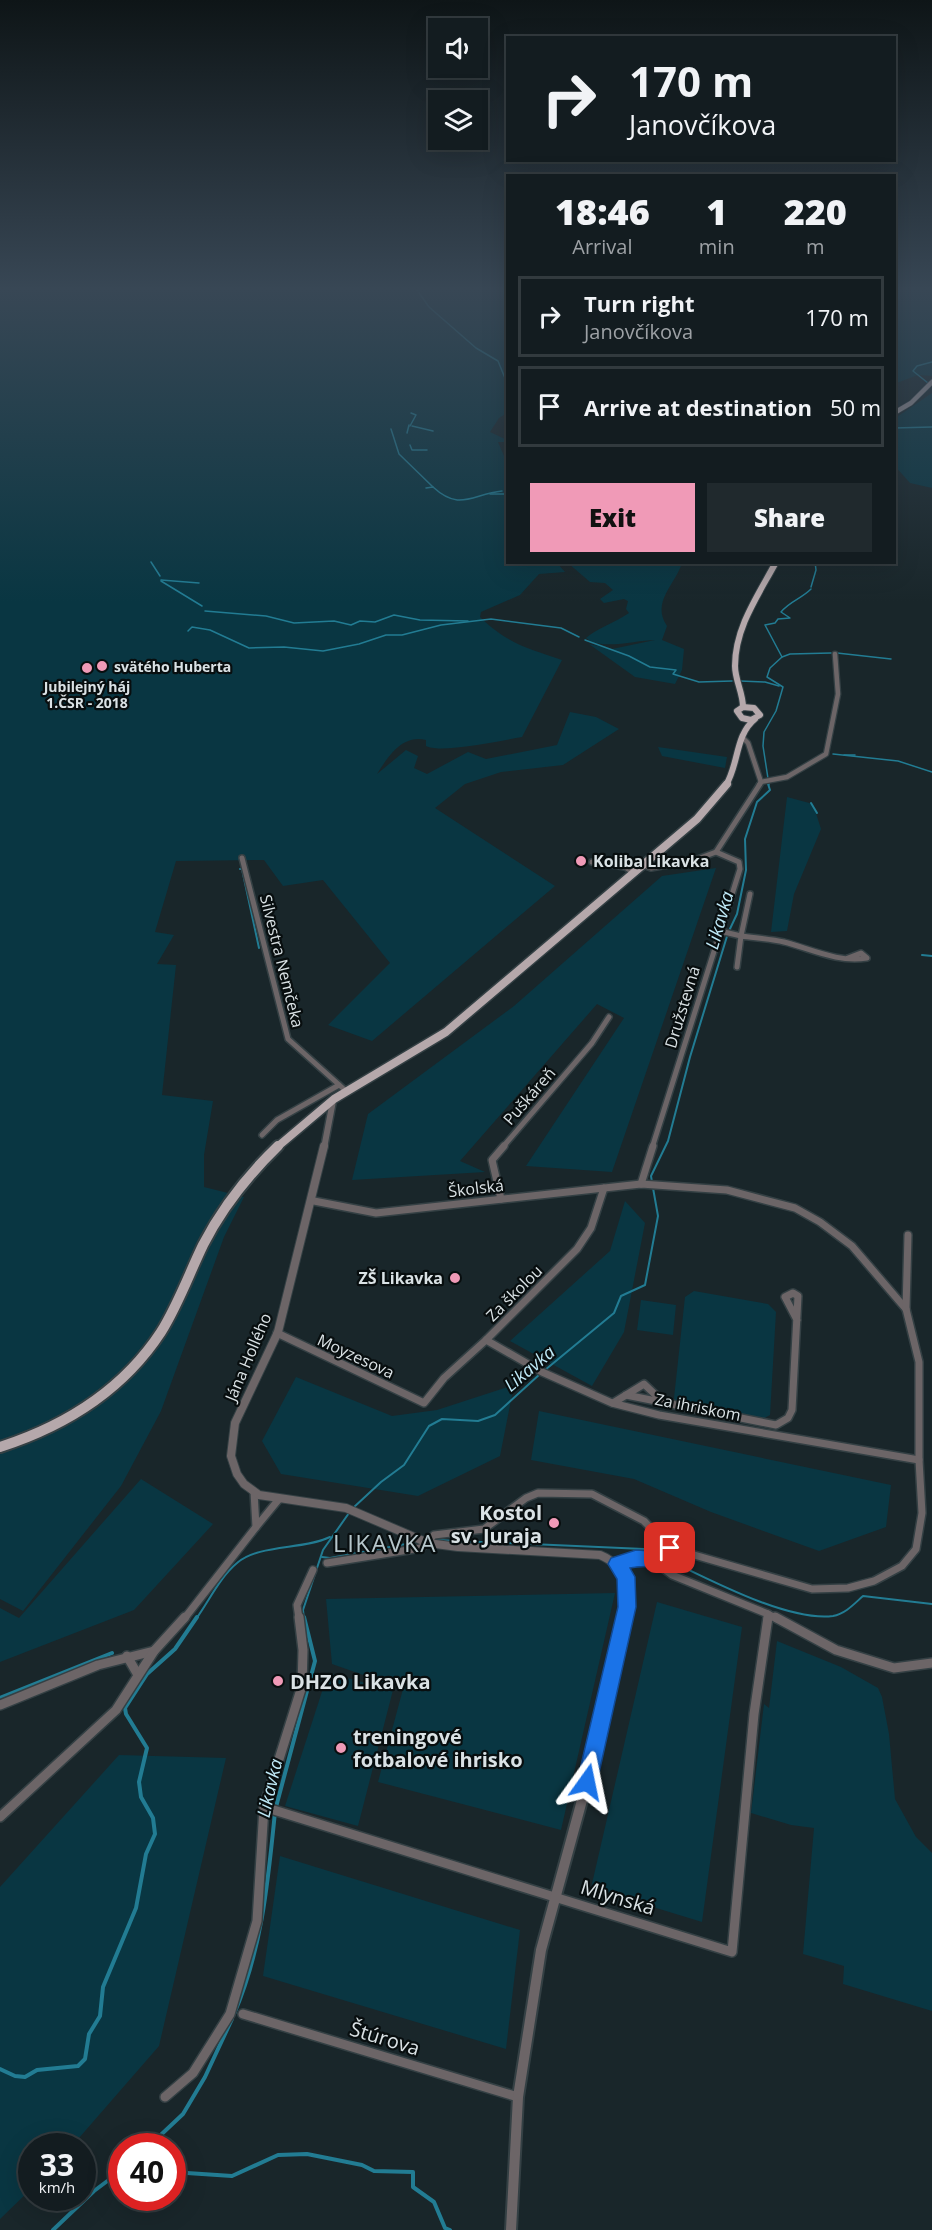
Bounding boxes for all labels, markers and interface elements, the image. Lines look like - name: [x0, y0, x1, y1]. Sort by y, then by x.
- map controls: [428, 18, 488, 150]
- button: sound: [428, 18, 488, 78]
- text: 170 m: [629, 52, 753, 109]
- icon: right: [530, 60, 608, 138]
- button: layers: [428, 90, 488, 150]
- text: Janovčíkova: [629, 106, 776, 143]
- text: 18:46: [555, 187, 650, 236]
- text: 1: [706, 187, 727, 236]
- text: 220: [784, 187, 847, 236]
- text: Arrival: [572, 233, 633, 260]
- text: min: [699, 233, 735, 260]
- text: m: [806, 233, 825, 260]
- text: Turn right: [584, 288, 695, 318]
- icon: right: [533, 300, 566, 333]
- text: 170 m: [805, 302, 869, 332]
- text: Janovčíkova: [584, 318, 693, 345]
- icon: arrive: [533, 390, 566, 423]
- text: Arrive at destination: [584, 392, 812, 422]
- text: 50 m: [830, 392, 881, 422]
- button: Exit: [530, 483, 695, 552]
- button: Share: [707, 483, 872, 552]
- place label: svätého Huberta: [114, 657, 231, 676]
- marker: svätého Huberta: [95, 659, 109, 673]
- marker: Jubilejný háj 1.ČSR - 2018: [80, 661, 94, 675]
- place label: Jubilejný háj 1.ČSR - 2018: [42, 677, 130, 712]
- place label: Koliba Likavka: [593, 850, 709, 872]
- marker: Koliba Likavka: [574, 854, 588, 868]
- water label: Likavka: [699, 888, 739, 952]
- street label: Silvestra Nemčeka: [255, 892, 309, 1030]
- street label: Družstevná: [659, 963, 705, 1051]
- street label: Puškáreň: [498, 1062, 560, 1130]
- street label: Školská: [447, 1174, 505, 1202]
- street label: Za školou: [481, 1260, 547, 1326]
- place label: ZŠ Likavka: [359, 1267, 443, 1289]
- marker: ZŠ Likavka: [448, 1271, 462, 1285]
- street label: Jána Hollého: [219, 1309, 276, 1406]
- street label: Moyzesova: [314, 1329, 398, 1383]
- water label: Likavka: [499, 1340, 559, 1396]
- street label: Za ihriskom: [653, 1388, 743, 1426]
- place label: Kostol sv. Juraja: [451, 1499, 542, 1549]
- marker: Kostol sv. Juraja: [547, 1516, 561, 1530]
- pin: [644, 1522, 695, 1573]
- district label: LIKAVKA: [333, 1526, 437, 1559]
- icon: arrive: [653, 1531, 686, 1564]
- place label: DHZO Likavka: [290, 1668, 431, 1695]
- marker: DHZO Likavka: [271, 1674, 285, 1688]
- place label: treningové fotbalové ihrisko: [353, 1723, 523, 1773]
- marker: treningové fotbalové ihrisko: [334, 1741, 348, 1755]
- position arrow: [555, 1750, 619, 1814]
- water label: Likavka: [251, 1756, 287, 1820]
- street label: Mlynská: [577, 1873, 659, 1921]
- street label: Štúrova: [347, 2015, 423, 2061]
- speed limit sign: 40: [108, 2133, 186, 2211]
- text: 33: [40, 2144, 74, 2185]
- text: km/h: [39, 2177, 75, 2197]

